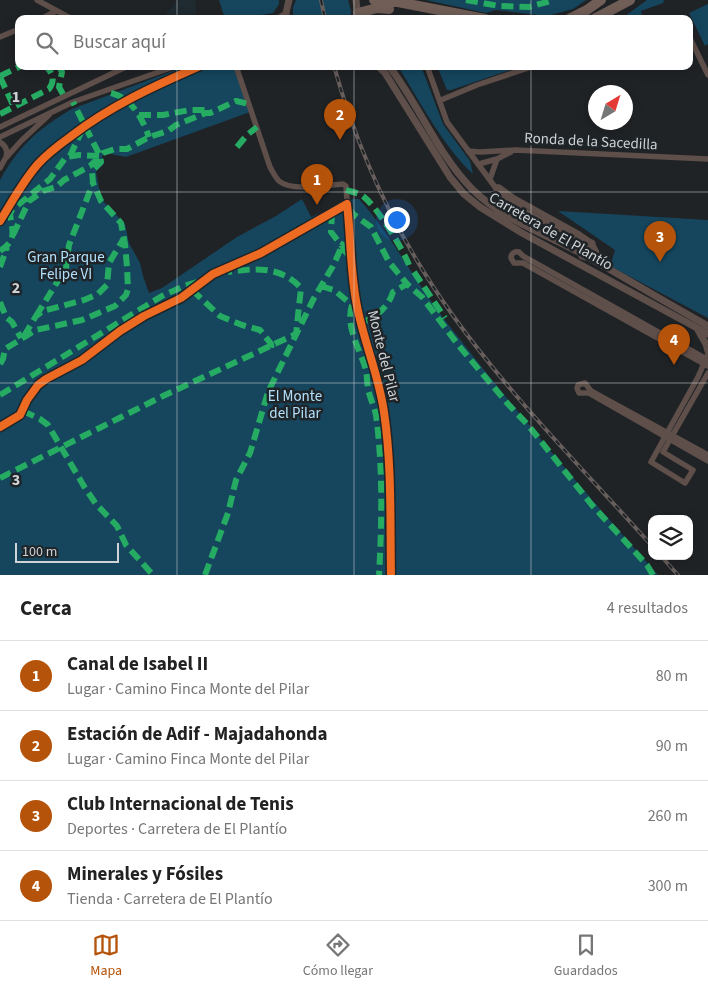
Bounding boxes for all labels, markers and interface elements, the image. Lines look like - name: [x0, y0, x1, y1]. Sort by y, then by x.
- search box: [15, 15, 693, 70]
- icon: search: [33, 29, 61, 57]
- text: Buscar aquí: [73, 29, 166, 56]
- north arrow: [588, 85, 633, 130]
- text: 1: [12, 86, 20, 108]
- pin: 2: [324, 99, 356, 140]
- street label: Ronda de la Sacedilla: [524, 128, 658, 155]
- pin: 1: [301, 164, 333, 205]
- street label: Carretera de El Plantío: [485, 187, 617, 275]
- your location: [384, 207, 410, 233]
- pin: 3: [644, 221, 676, 262]
- park label: Gran Parque Felipe VI: [27, 247, 105, 285]
- text: 2: [12, 277, 20, 299]
- street label: Monte del Pilar: [362, 308, 405, 405]
- pin: 4: [658, 324, 690, 365]
- park label: El Monte del Pilar: [268, 386, 322, 424]
- text: 3: [12, 469, 20, 491]
- map controls: [648, 515, 693, 560]
- button: layers: [648, 515, 693, 560]
- scale bar: [15, 540, 119, 563]
- text: 100 m: [22, 542, 57, 562]
- text: Cerca: [20, 593, 72, 623]
- text: 4 resultados: [607, 597, 688, 619]
- text: Canal de Isabel II: [67, 651, 208, 678]
- text: 1: [32, 665, 40, 687]
- text: 80 m: [656, 665, 688, 687]
- text: Lugar · Camino Finca Monte del Pilar: [67, 678, 309, 700]
- text: Estación de Adif - Majadahonda: [67, 721, 327, 748]
- text: 2: [32, 735, 40, 757]
- text: 90 m: [656, 735, 688, 757]
- text: Lugar · Camino Finca Monte del Pilar: [67, 748, 309, 770]
- text: Club Internacional de Tenis: [67, 791, 294, 818]
- text: 3: [32, 805, 40, 827]
- text: 260 m: [648, 805, 688, 827]
- text: Deportes · Carretera de El Plantío: [67, 818, 287, 840]
- text: Minerales y Fósiles: [67, 861, 223, 888]
- text: 4: [32, 875, 40, 897]
- text: 300 m: [648, 875, 688, 897]
- text: Tienda · Carretera de El Plantío: [67, 888, 273, 910]
- tab: Mapa: [90, 931, 122, 981]
- tab: Cómo llegar: [303, 931, 373, 981]
- tab: Guardados: [554, 931, 618, 981]

